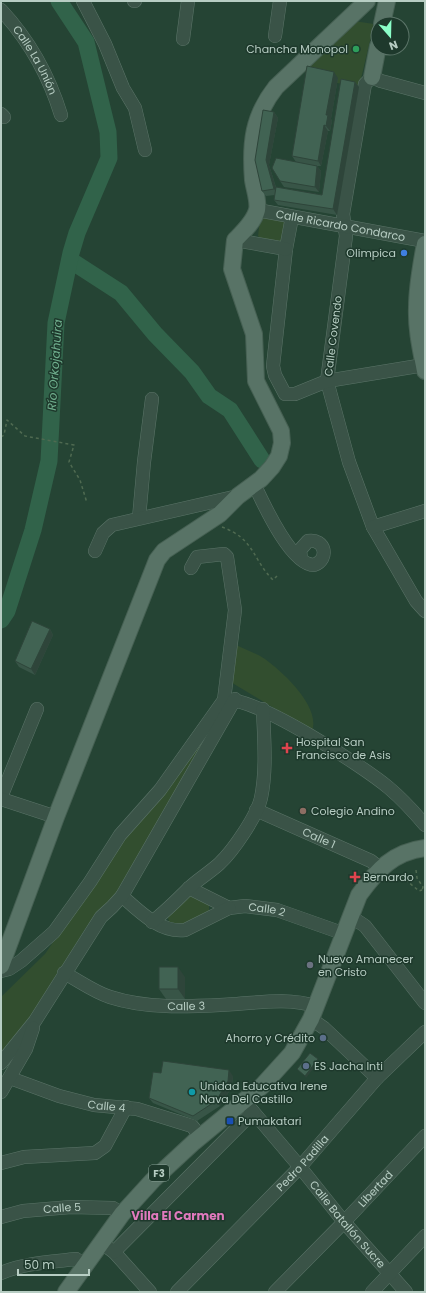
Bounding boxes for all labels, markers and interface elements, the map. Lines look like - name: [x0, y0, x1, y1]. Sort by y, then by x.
- north arrow: [370, 16, 410, 56]
- street label: Calle La Unión: [9, 22, 61, 97]
- text: N: [387, 36, 400, 54]
- place label: Chancha Monopol: [246, 41, 348, 57]
- marker: Chancha Monopol: [351, 44, 361, 54]
- street label: Calle Ricardo Condarco: [274, 206, 407, 245]
- place label: Olimpica: [346, 245, 396, 261]
- marker: Olimpica: [399, 248, 409, 258]
- street label: Calle Covendo: [320, 295, 346, 377]
- water label: Río Orkojahuira: [43, 319, 66, 411]
- place label: Hospital San Francisco de Asis: [296, 734, 391, 763]
- marker: Hospital San Francisco de Asis: [281, 742, 293, 754]
- place label: Colegio Andino: [311, 803, 395, 819]
- marker: Colegio Andino: [298, 806, 308, 816]
- street label: Calle 1: [300, 824, 338, 852]
- place label: Bernardo: [363, 869, 414, 885]
- marker: Bernardo: [350, 872, 360, 882]
- street label: Calle 2: [247, 898, 288, 920]
- place label: Nuevo Amanecer en Cristo: [318, 951, 413, 980]
- marker: Nuevo Amanecer en Cristo: [305, 960, 315, 970]
- street label: Calle 3: [167, 998, 205, 1014]
- place label: Ahorro y Crédito: [226, 1030, 315, 1046]
- marker: Ahorro y Crédito: [318, 1033, 328, 1043]
- place label: ES Jacha Inti: [314, 1058, 383, 1074]
- marker: ES Jacha Inti: [301, 1061, 311, 1071]
- place label: Unidad Educativa Irene Nava Del Castillo: [200, 1078, 328, 1107]
- marker: Unidad Educativa Irene Nava Del Castillo: [187, 1087, 197, 1097]
- street label: Calle 4: [86, 1096, 126, 1116]
- place label: Pumakatari: [238, 1113, 302, 1129]
- marker: Pumakatari: [225, 1116, 235, 1126]
- street label: Pedro Padilla: [272, 1131, 332, 1195]
- road number: F3: [149, 1165, 169, 1181]
- street label: Libertad: [354, 1167, 397, 1210]
- street label: Calle Batallón Sucre: [306, 1177, 389, 1272]
- street label: Calle 5: [42, 1199, 81, 1217]
- district label: Villa El Carmen: [131, 1207, 225, 1224]
- scale bar: [18, 1251, 89, 1277]
- text: 50 m: [24, 1256, 55, 1273]

